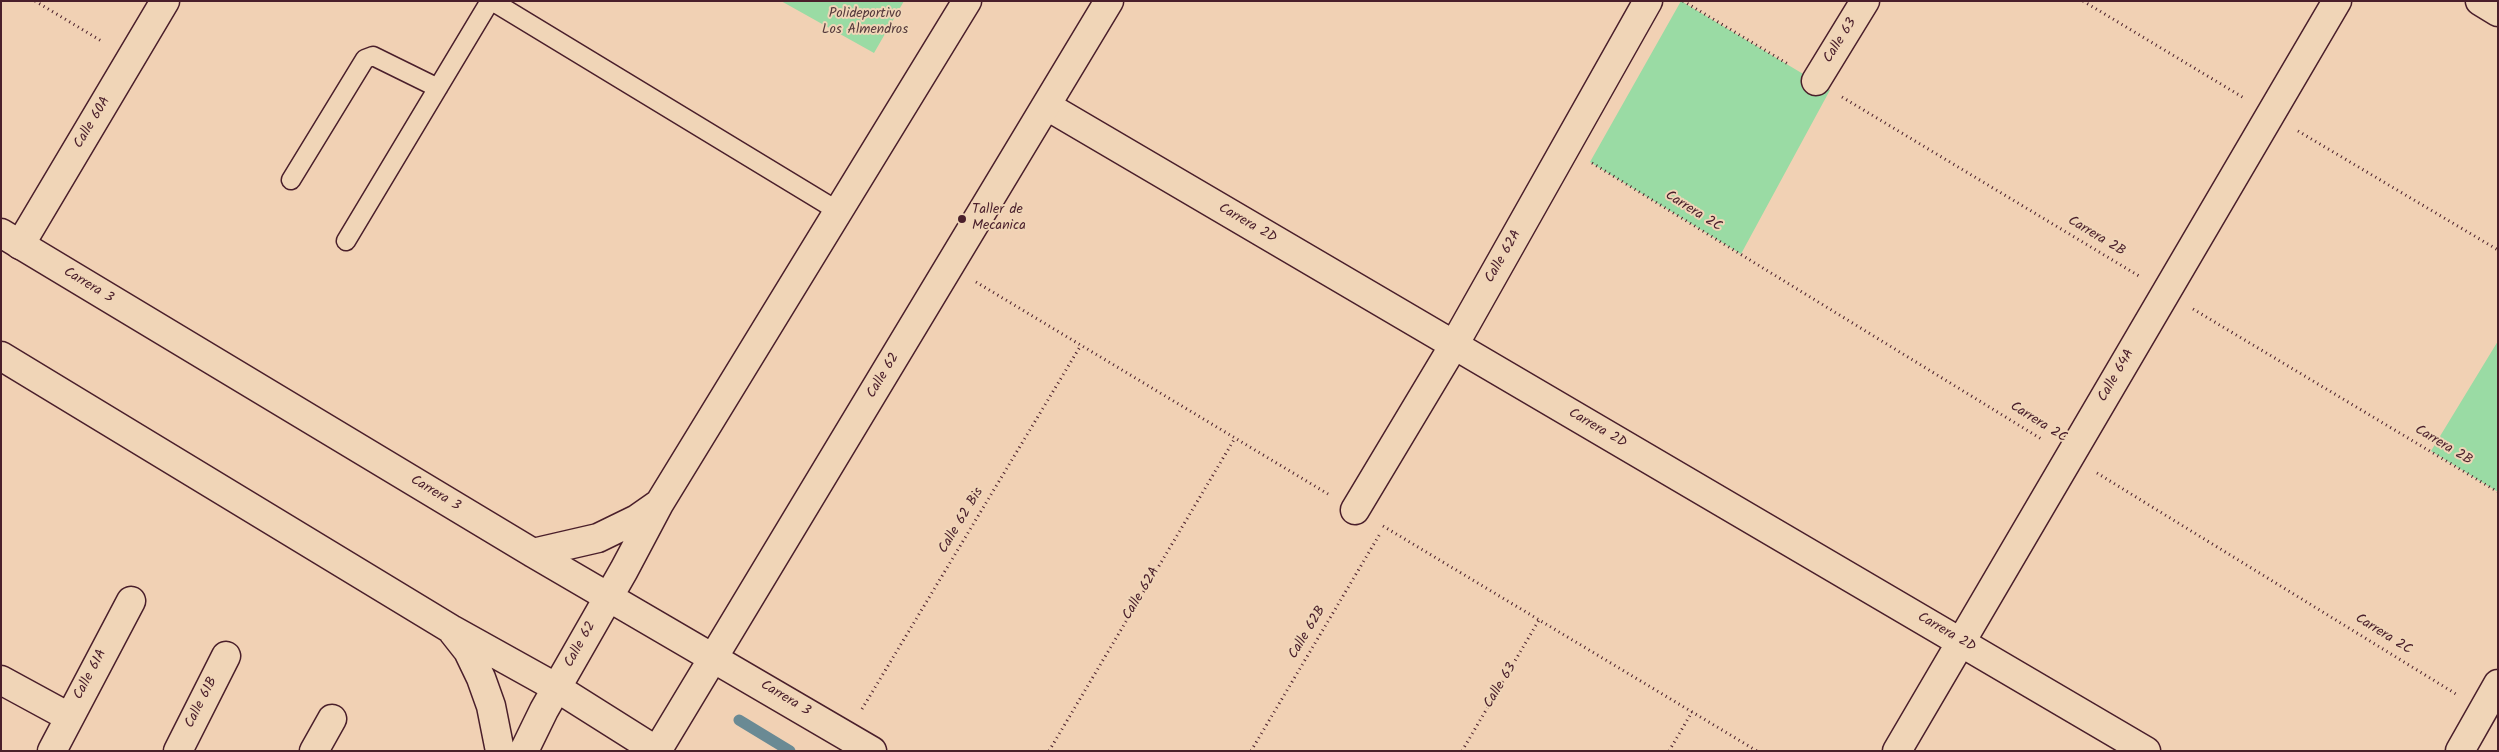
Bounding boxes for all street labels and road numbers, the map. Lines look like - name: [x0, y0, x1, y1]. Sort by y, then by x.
- street label: Calle 63: [1821, 16, 1861, 66]
- street label: Calle 60A: [71, 94, 115, 152]
- street label: Carrera 2C: [1661, 188, 1725, 236]
- street label: Carrera 2D: [1215, 201, 1279, 247]
- street label: Carrera 2B: [2064, 213, 2128, 261]
- street label: Calle 62A: [1482, 228, 1526, 286]
- street label: Carrera 3: [60, 265, 116, 307]
- street label: Calle 64A: [2095, 347, 2139, 405]
- street label: Calle 62: [864, 350, 904, 402]
- street label: Carrera 2C: [2006, 399, 2070, 447]
- street label: Carrera 2D: [1565, 406, 1629, 452]
- street label: Carrera 2B: [2411, 422, 2475, 470]
- street label: Carrera 3: [407, 473, 463, 515]
- street label: Calle 62 Bis: [936, 485, 988, 557]
- street label: Calle 62A: [1120, 565, 1164, 623]
- street label: Calle 62B: [1286, 604, 1330, 662]
- street label: Carrera 2D: [1914, 610, 1978, 656]
- street label: Carrera 2C: [2351, 611, 2415, 659]
- street label: Calle 62: [562, 619, 600, 671]
- street label: Calle 61A: [71, 647, 111, 703]
- street label: Calle 63: [1481, 660, 1521, 712]
- street label: Calle 61B: [182, 675, 222, 731]
- street label: Carrera 3: [757, 678, 813, 720]

